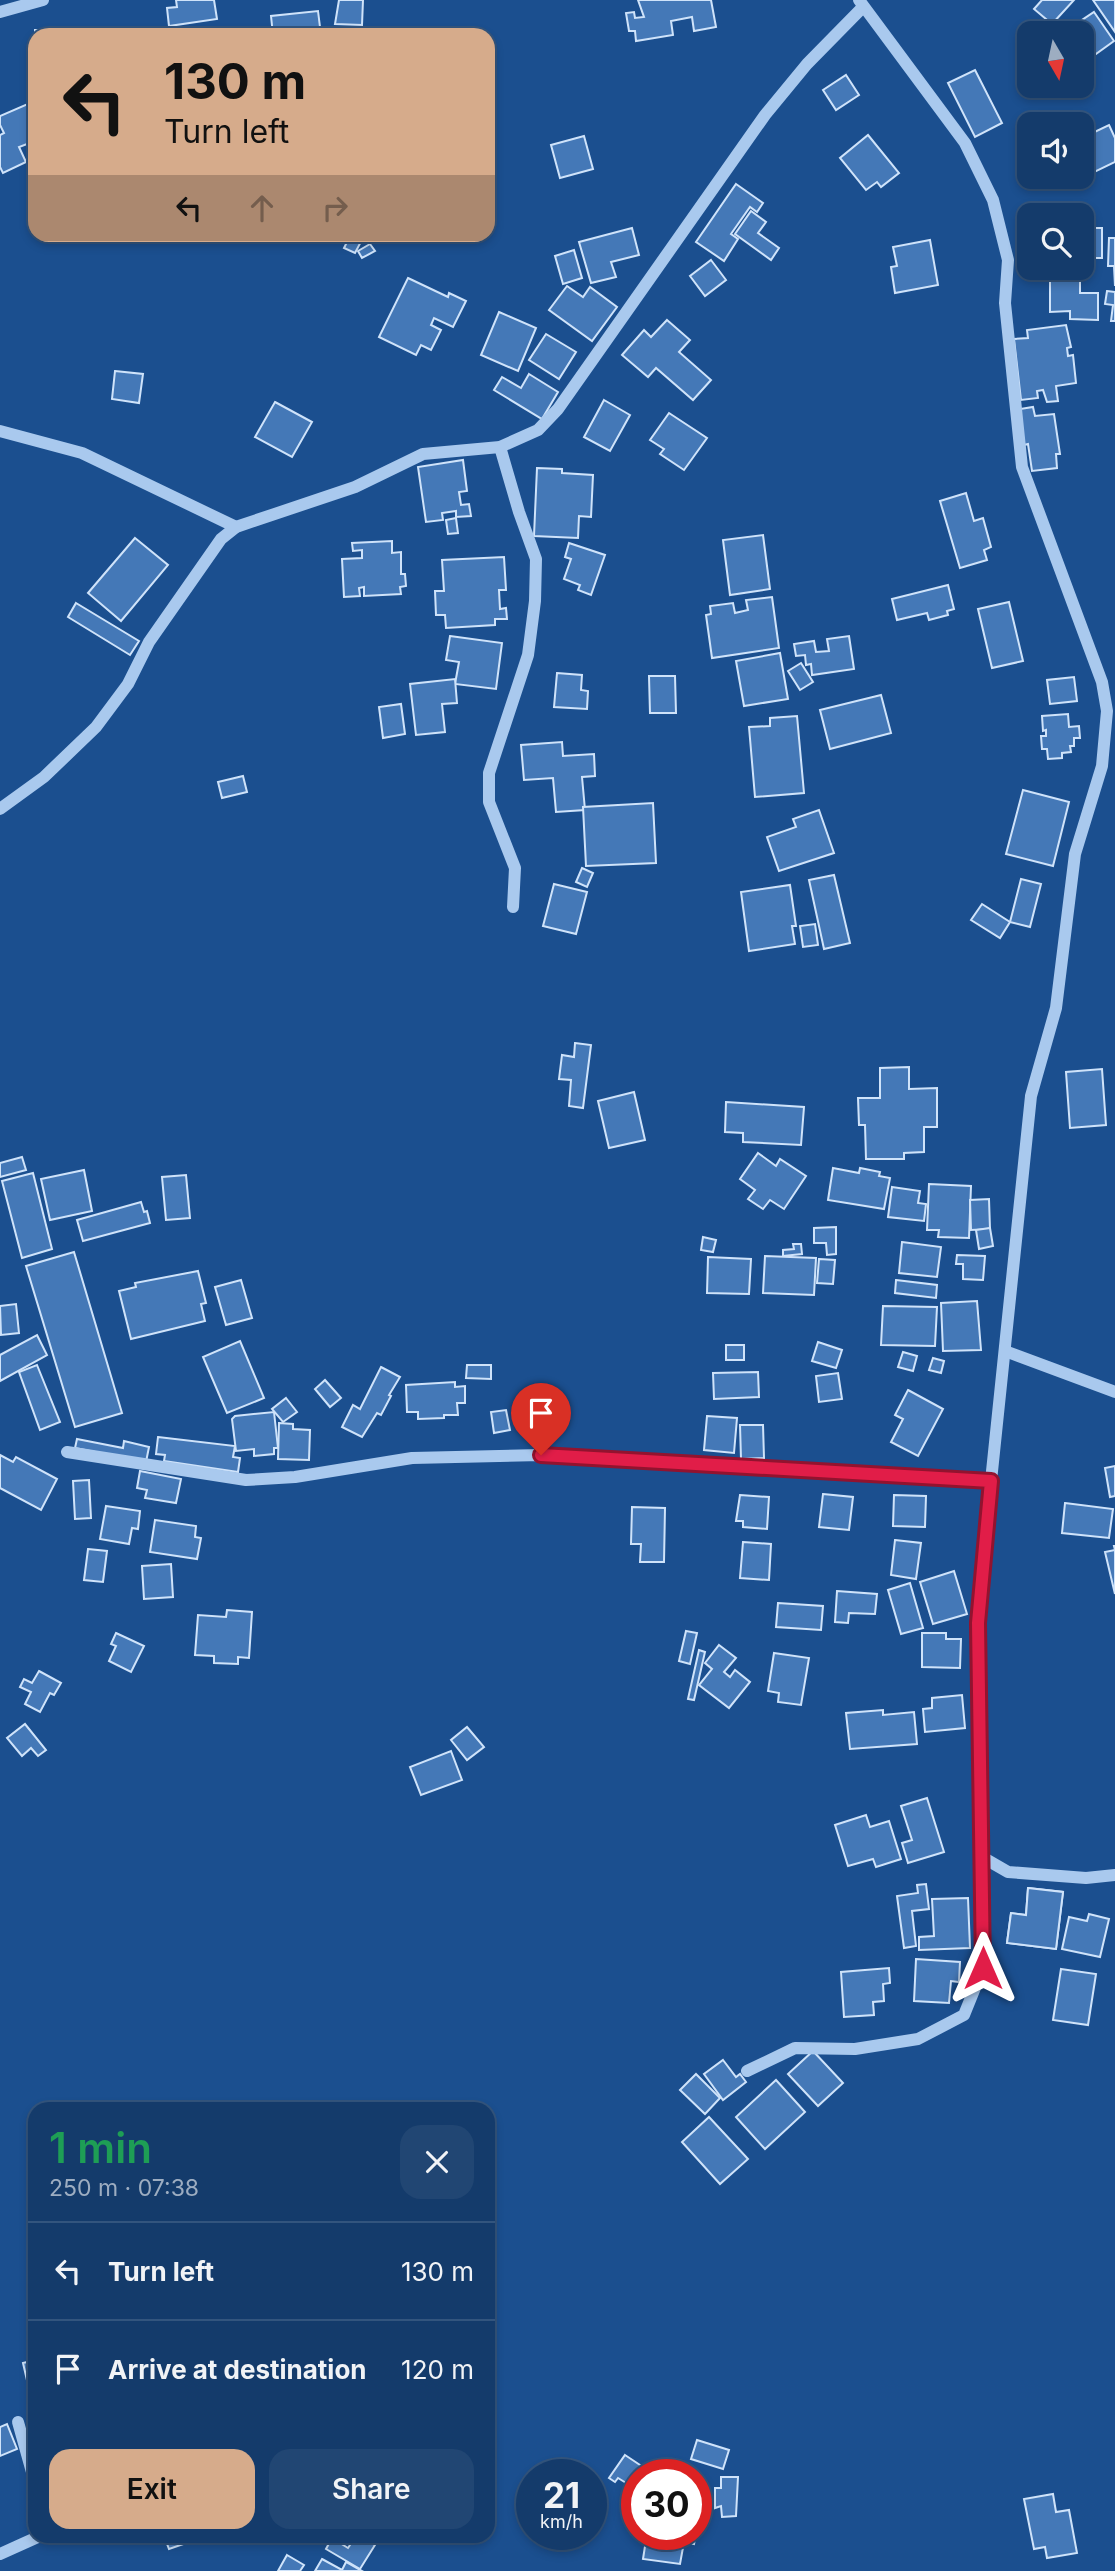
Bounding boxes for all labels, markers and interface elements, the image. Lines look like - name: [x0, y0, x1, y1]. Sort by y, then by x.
- north arrow: [1017, 21, 1094, 98]
- map controls: [1017, 21, 1094, 280]
- text: 130 m: [164, 52, 306, 111]
- icon: left: [49, 56, 140, 147]
- text: Turn left: [164, 112, 289, 151]
- button: sound: [1017, 112, 1094, 189]
- icon: left: [170, 189, 208, 227]
- icon: ahead: [243, 189, 281, 227]
- icon: right: [316, 189, 354, 227]
- button: search: [1017, 203, 1094, 280]
- pin: [511, 1383, 571, 1455]
- icon: arrive: [522, 1394, 560, 1432]
- position arrow: [946, 1931, 1020, 2005]
- text: 1 min: [49, 2122, 152, 2173]
- button: close: [400, 2125, 474, 2199]
- text: 250 m · 07:38: [49, 2174, 199, 2202]
- icon: left: [49, 2252, 87, 2290]
- text: Turn left: [108, 2256, 214, 2287]
- text: 130 m: [401, 2256, 474, 2287]
- icon: arrive: [49, 2350, 87, 2388]
- text: Arrive at destination: [108, 2354, 367, 2385]
- text: 120 m: [401, 2354, 474, 2385]
- button: Exit: [49, 2449, 255, 2529]
- button: Share: [269, 2449, 474, 2529]
- speed limit sign: 30: [621, 2459, 712, 2550]
- text: 21: [543, 2474, 580, 2516]
- text: km/h: [540, 2511, 583, 2532]

